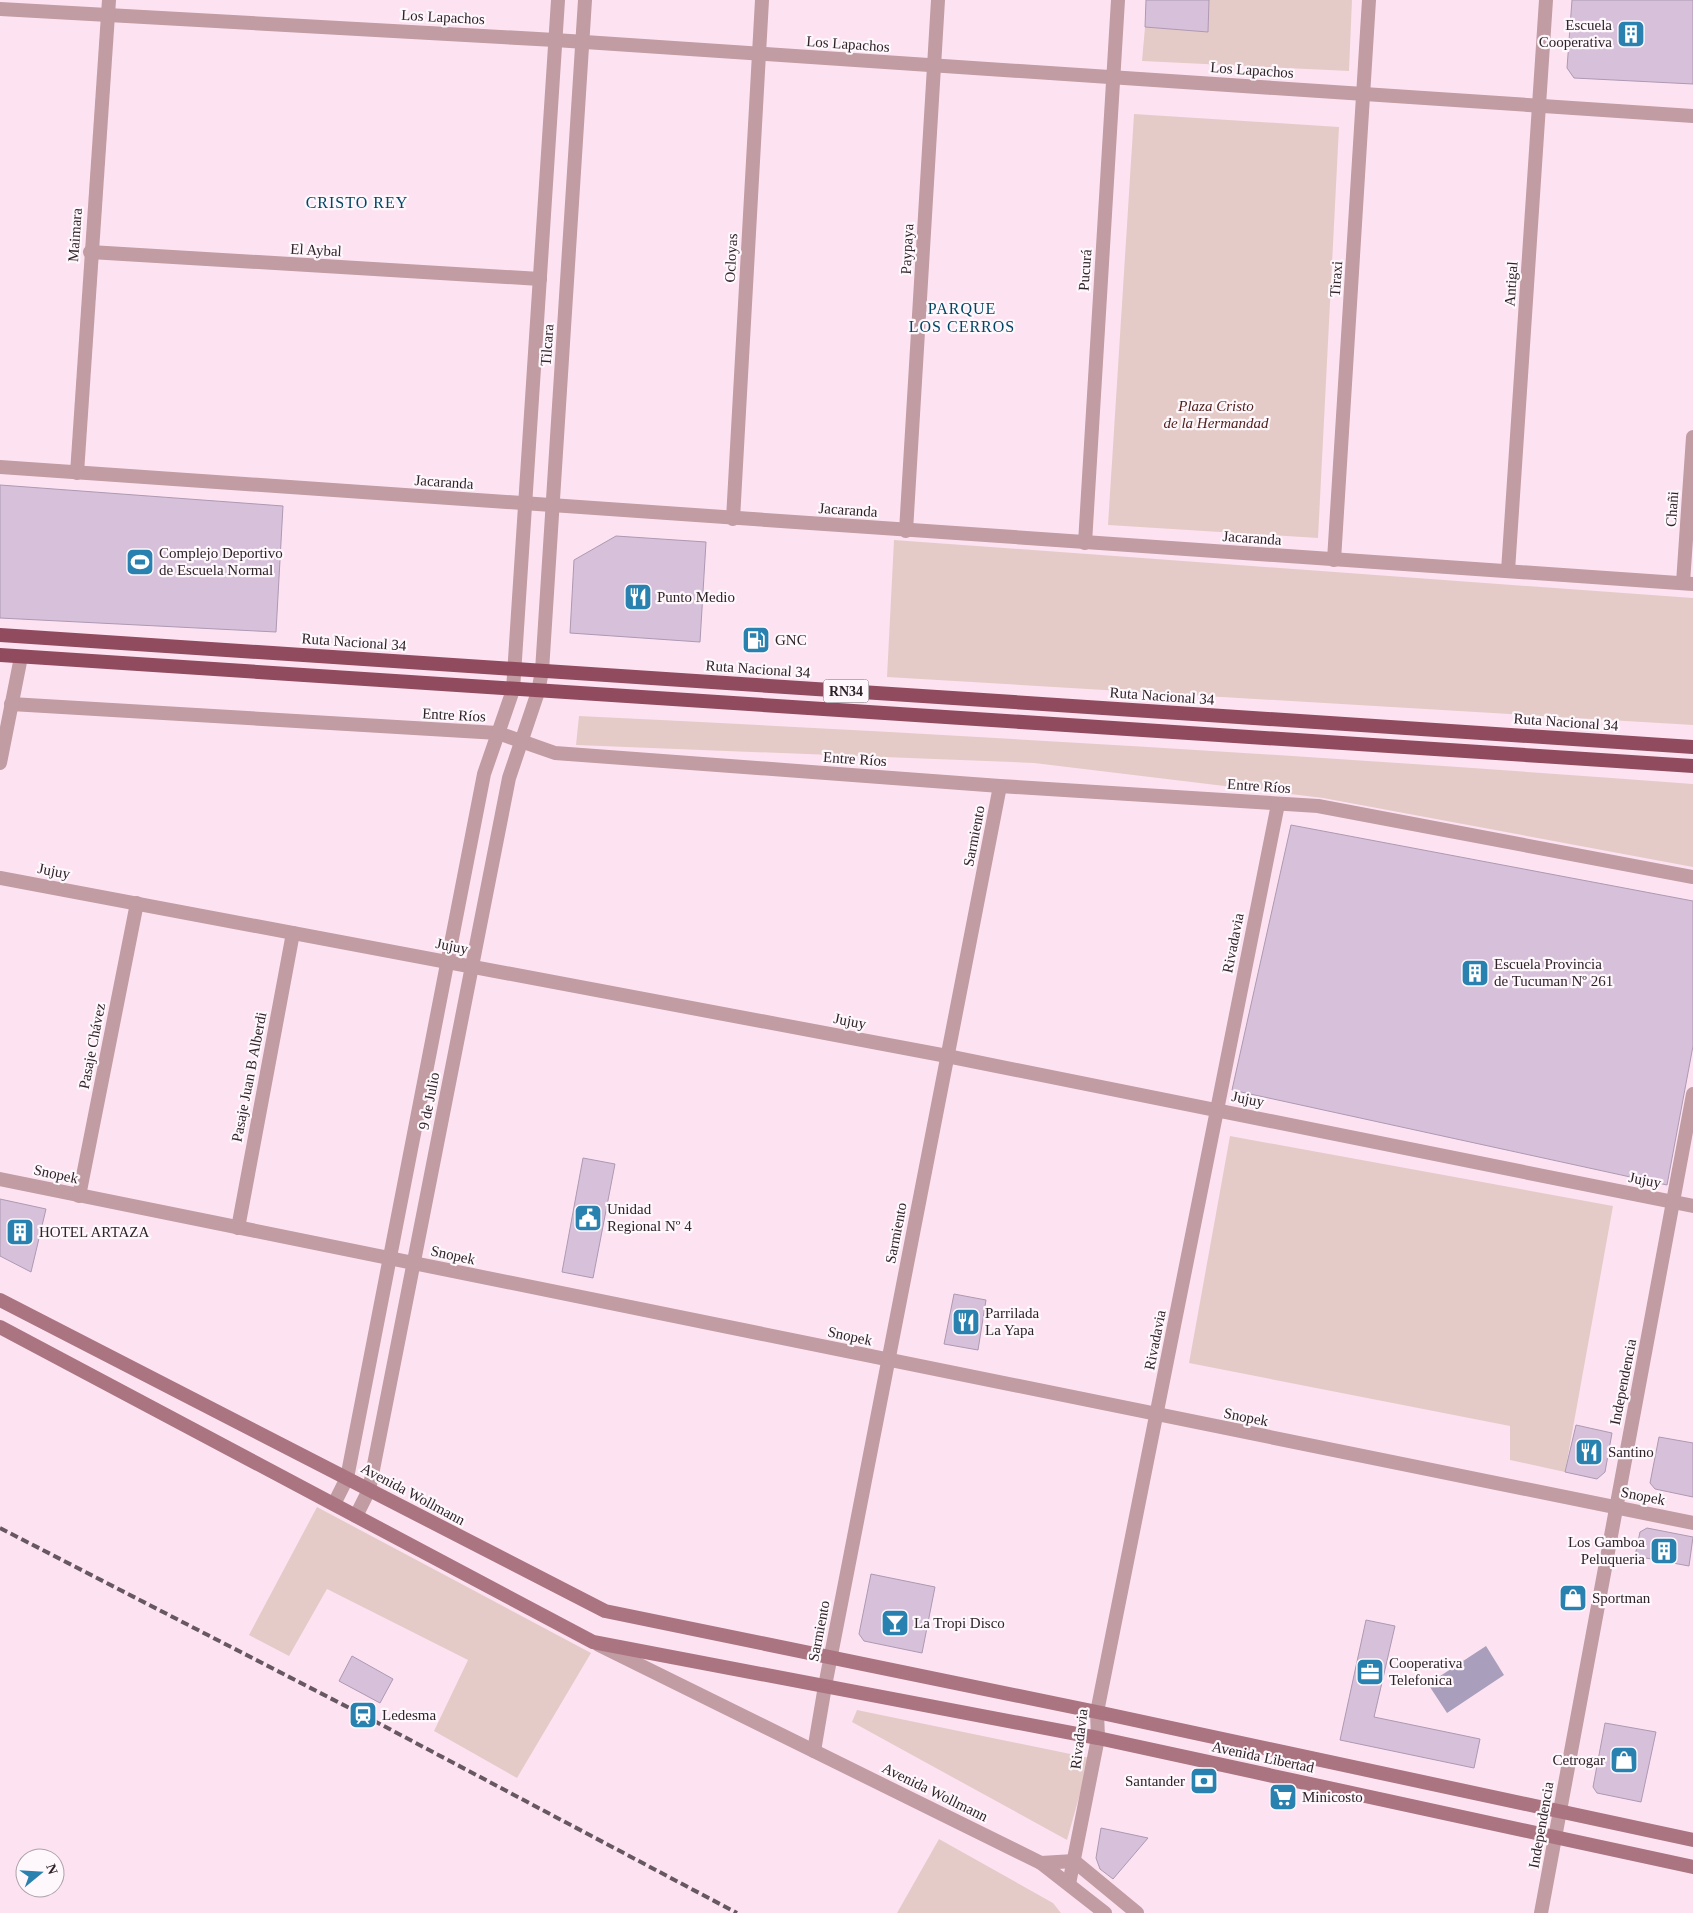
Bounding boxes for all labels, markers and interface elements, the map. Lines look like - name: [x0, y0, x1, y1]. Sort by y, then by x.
- street label: Los Lapachos: [401, 7, 485, 27]
- place label: Escuela Cooperativa: [1539, 17, 1612, 50]
- building icon: Escuela Cooperativa: [1616, 19, 1646, 49]
- street label: Los Lapachos: [806, 33, 890, 55]
- street label: Los Lapachos: [1210, 59, 1294, 81]
- district label: CRISTO REY: [306, 194, 408, 211]
- street label: Maimara: [65, 207, 85, 263]
- street label: Paypaya: [898, 223, 916, 275]
- street label: Ocloyas: [722, 233, 740, 283]
- street label: El Aybal: [290, 241, 342, 259]
- street label: Pucurá: [1076, 248, 1094, 291]
- street label: Tiraxi: [1327, 260, 1345, 298]
- street label: Antigal: [1501, 261, 1521, 307]
- district label: PARQUE LOS CERROS: [909, 300, 1015, 335]
- street label: Tilcara: [538, 323, 556, 366]
- park label: Plaza Cristo de la Hermandad: [1164, 398, 1269, 431]
- street label: Jacaranda: [414, 472, 474, 492]
- street label: Chañi: [1663, 491, 1681, 527]
- street label: Jacaranda: [818, 500, 878, 520]
- street label: Jacaranda: [1222, 528, 1282, 548]
- place label: Complejo Deportivo de Escuela Normal: [159, 545, 283, 578]
- sports icon: Complejo Deportivo de Escuela Normal: [125, 547, 155, 577]
- restaurant icon: Punto Medio: [623, 582, 653, 612]
- place label: Punto Medio: [657, 589, 735, 605]
- fuel station icon: GNC: [741, 625, 771, 655]
- street label: Ruta Nacional 34: [301, 630, 407, 654]
- place label: GNC: [775, 632, 807, 648]
- street label: Ruta Nacional 34: [705, 657, 811, 681]
- road number: RN34: [824, 679, 868, 702]
- street label: Ruta Nacional 34: [1109, 684, 1215, 708]
- street label: Entre Ríos: [422, 705, 486, 725]
- street label: Ruta Nacional 34: [1513, 710, 1619, 734]
- street label: Entre Ríos: [823, 749, 888, 769]
- street label: Entre Ríos: [1227, 776, 1292, 796]
- street label: Sarmiento: [960, 804, 988, 868]
- street label: Jujuy: [37, 860, 72, 882]
- street label: Rivadavia: [1219, 911, 1247, 974]
- street label: Jujuy: [435, 935, 470, 957]
- place label: Escuela Provincia de Tucuman Nº 261: [1494, 956, 1613, 989]
- building icon: Escuela Provincia de Tucuman Nº 261: [1460, 958, 1490, 988]
- street label: Pasaje Chávez: [76, 1001, 108, 1090]
- street label: Jujuy: [833, 1010, 868, 1032]
- street label: Pasaje Juan B Alberdi: [229, 1011, 269, 1143]
- street label: 9 de Julio: [416, 1071, 442, 1131]
- street label: Jujuy: [1231, 1088, 1266, 1110]
- street label: Snopek: [32, 1161, 80, 1187]
- street label: Jujuy: [1628, 1169, 1663, 1191]
- place label: Unidad Regional Nº 4: [607, 1201, 692, 1234]
- street label: Sarmiento: [882, 1201, 910, 1265]
- public building icon: Unidad Regional Nº 4: [573, 1203, 603, 1233]
- building icon: HOTEL ARTAZA: [5, 1217, 35, 1247]
- place label: HOTEL ARTAZA: [39, 1224, 149, 1240]
- street label: Snopek: [429, 1242, 477, 1268]
- place label: Parrilada La Yapa: [985, 1305, 1039, 1338]
- restaurant icon: Parrilada La Yapa: [951, 1307, 981, 1337]
- street label: Rivadavia: [1141, 1308, 1169, 1371]
- street label: Snopek: [826, 1323, 874, 1349]
- street label: Independencia: [1607, 1337, 1639, 1426]
- street label: Snopek: [1222, 1405, 1270, 1429]
- restaurant icon: Santino: [1574, 1437, 1604, 1467]
- place label: Santino: [1608, 1444, 1654, 1460]
- street label: Avenida Wollmann: [358, 1460, 468, 1528]
- street label: Snopek: [1619, 1484, 1667, 1508]
- place label: Los Gamboa Peluqueria: [1568, 1534, 1645, 1567]
- building icon: Los Gamboa Peluqueria: [1649, 1536, 1679, 1566]
- shop icon: Sportman: [1558, 1583, 1588, 1613]
- place label: Sportman: [1592, 1590, 1651, 1606]
- street label: Sarmiento: [805, 1599, 833, 1663]
- bar icon: La Tropi Disco: [880, 1608, 910, 1638]
- place label: La Tropi Disco: [914, 1615, 1005, 1631]
- place label: Cooperativa Telefonica: [1389, 1655, 1463, 1688]
- office icon: Cooperativa Telefonica: [1355, 1657, 1385, 1687]
- station icon: Ledesma: [348, 1700, 378, 1730]
- place label: Ledesma: [382, 1707, 436, 1723]
- street label: Rivadavia: [1067, 1708, 1091, 1770]
- street label: Avenida Libertad: [1210, 1738, 1316, 1776]
- shop icon: Cetrogar: [1609, 1745, 1639, 1775]
- place label: Cetrogar: [1553, 1752, 1605, 1768]
- street label: Avenida Wollmann: [880, 1760, 991, 1825]
- bank icon: Santander: [1189, 1766, 1219, 1796]
- place label: Santander: [1125, 1773, 1185, 1789]
- street label: Independencia: [1526, 1780, 1557, 1869]
- supermarket icon: Minicosto: [1268, 1782, 1298, 1812]
- place label: Minicosto: [1302, 1789, 1363, 1805]
- north arrow: [15, 1848, 65, 1898]
- text: N: [43, 1862, 61, 1876]

